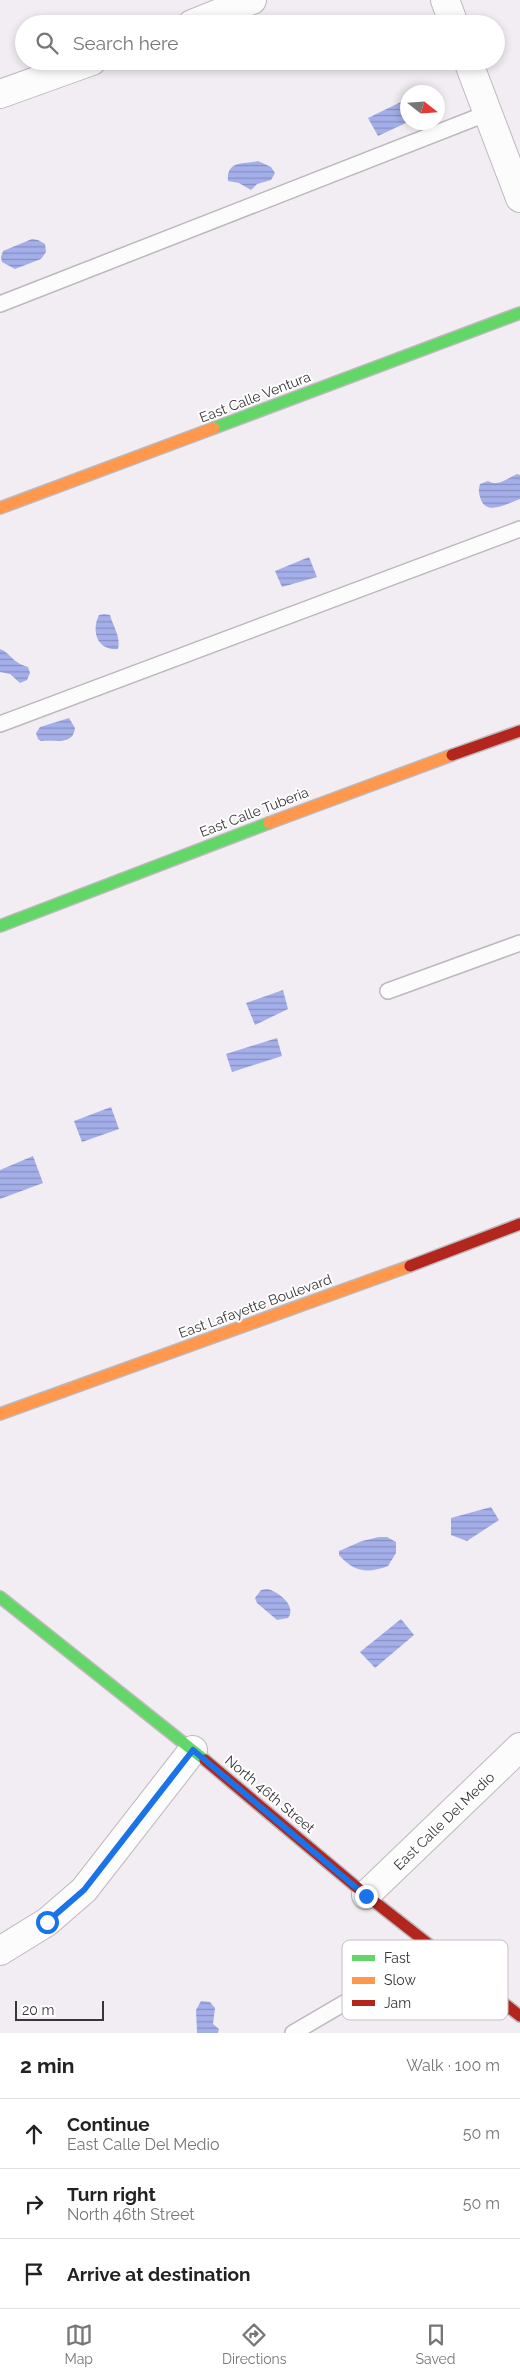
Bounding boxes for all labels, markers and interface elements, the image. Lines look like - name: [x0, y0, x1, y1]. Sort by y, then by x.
- search box: [15, 15, 505, 70]
- icon: search: [33, 29, 61, 57]
- text: Search here: [73, 32, 179, 54]
- north arrow: [400, 85, 445, 130]
- street label: East Calle Ventura: [197, 368, 313, 426]
- street label: East Calle Tuberia: [197, 784, 311, 840]
- street label: East Lafayette Boulevard: [176, 1271, 334, 1341]
- street label: North 46th Street: [222, 1752, 318, 1836]
- street label: East Calle Del Medio: [390, 1769, 498, 1873]
- route end: [355, 1885, 378, 1908]
- route start: [36, 1911, 59, 1934]
- legend: [342, 1940, 508, 2020]
- text: Fast: [384, 1950, 411, 1966]
- text: Slow: [384, 1972, 416, 1988]
- text: Jam: [384, 1995, 411, 2011]
- scale bar: [15, 1998, 104, 2021]
- text: 20 m: [22, 2002, 54, 2018]
- text: 2 min: [20, 2053, 74, 2078]
- text: Walk · 100 m: [406, 2056, 500, 2075]
- text: Continue: [67, 2113, 150, 2135]
- icon: ahead: [20, 2120, 48, 2148]
- text: 50 m: [463, 2124, 500, 2143]
- text: East Calle Del Medio: [67, 2135, 220, 2154]
- text: Turn right: [67, 2183, 156, 2205]
- icon: right: [20, 2190, 48, 2218]
- text: 50 m: [463, 2194, 500, 2213]
- text: North 46th Street: [67, 2205, 195, 2224]
- icon: arrive: [20, 2260, 48, 2288]
- text: Arrive at destination: [67, 2263, 251, 2285]
- tab: Map: [64, 2321, 93, 2367]
- tab: Directions: [222, 2321, 287, 2367]
- tab: Saved: [415, 2321, 456, 2367]

